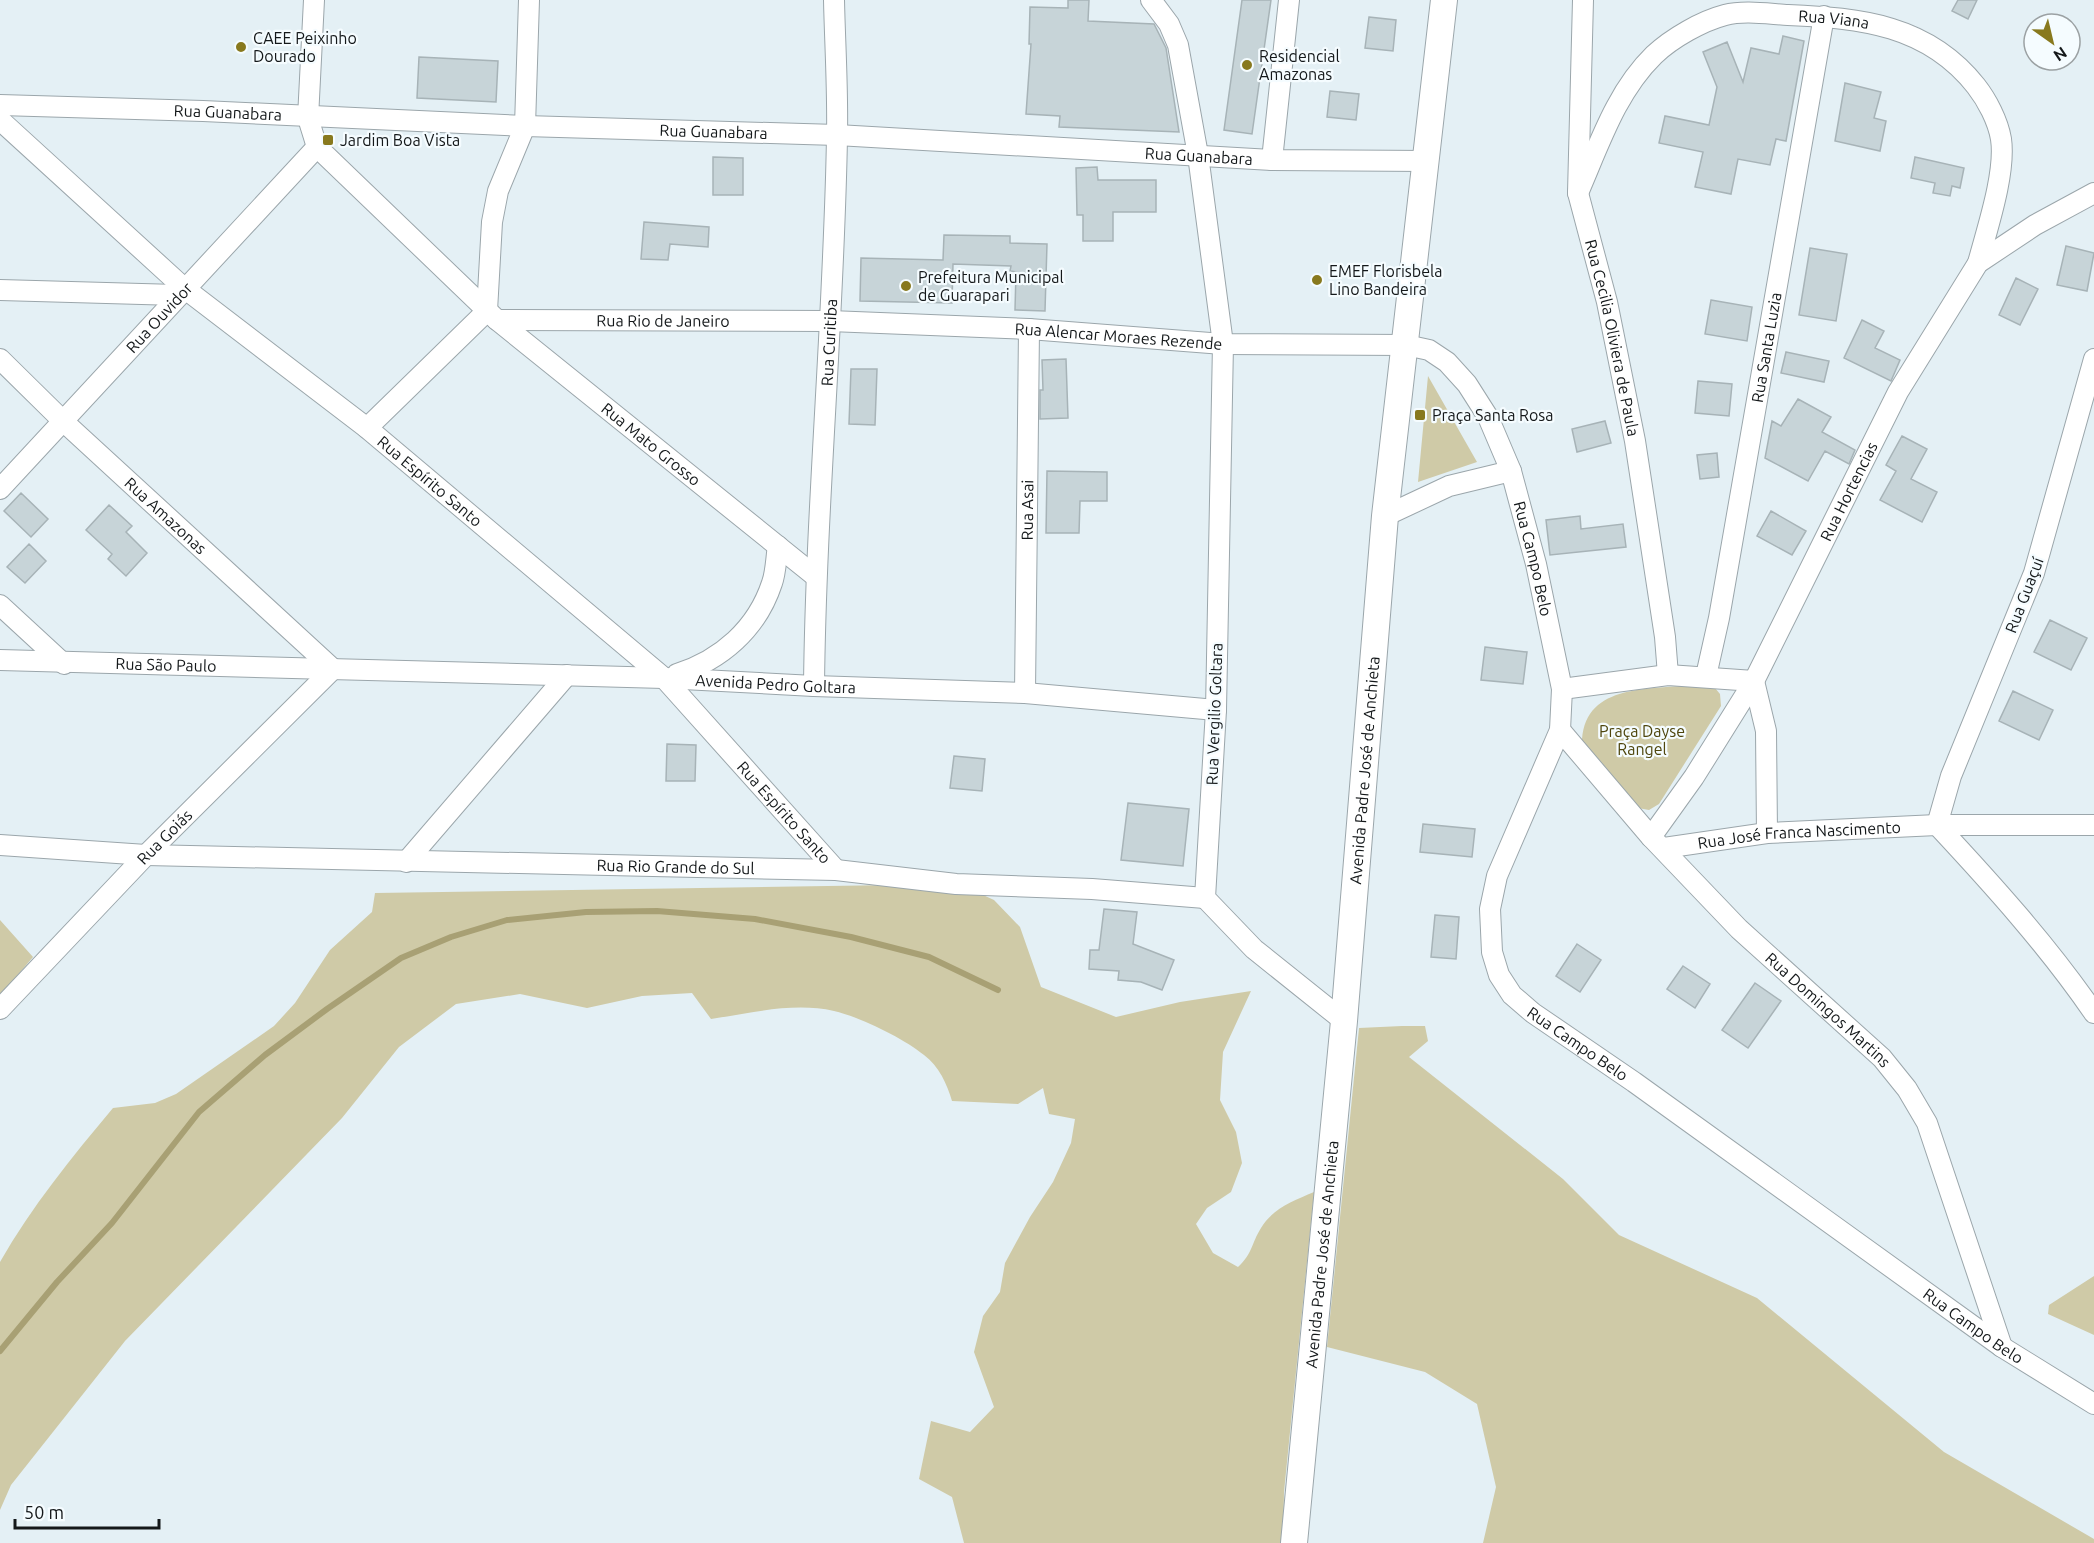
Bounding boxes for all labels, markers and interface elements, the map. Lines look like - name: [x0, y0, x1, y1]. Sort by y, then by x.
- street label: Rua Viana: [1798, 6, 1871, 32]
- north arrow: [2022, 12, 2082, 72]
- place label: CAEE Peixinho Dourado: [253, 29, 357, 65]
- marker: CAEE Peixinho Dourado: [234, 40, 248, 54]
- text: N: [2050, 44, 2070, 65]
- place label: Residencial Amazonas: [1259, 47, 1340, 83]
- marker: Residencial Amazonas: [1240, 58, 1254, 72]
- street label: Rua Guanabara: [174, 101, 282, 124]
- street label: Rua Guanabara: [659, 121, 768, 142]
- place label: Jardim Boa Vista: [340, 131, 460, 149]
- marker: Jardim Boa Vista: [321, 133, 335, 147]
- street label: Rua Guanabara: [1144, 144, 1253, 168]
- street label: Rua Cecilia Oliviera de Paula: [1582, 237, 1643, 438]
- place label: EMEF Florisbela Lino Bandeira: [1329, 262, 1442, 298]
- place label: Prefeitura Municipal de Guarapari: [918, 268, 1064, 304]
- marker: EMEF Florisbela Lino Bandeira: [1310, 273, 1324, 287]
- street label: Rua Ouvidor: [122, 279, 196, 356]
- marker: Prefeitura Municipal de Guarapari: [899, 279, 913, 293]
- street label: Rua Santa Luzia: [1748, 291, 1785, 404]
- street label: Rua Curitiba: [818, 298, 840, 387]
- street label: Rua Rio de Janeiro: [596, 311, 730, 330]
- street label: Rua Alencar Moraes Rezende: [1014, 319, 1223, 353]
- street label: Rua Mato Grosso: [598, 399, 704, 489]
- place label: Praça Santa Rosa: [1432, 406, 1554, 424]
- marker: Praça Santa Rosa: [1413, 408, 1427, 422]
- street label: Rua Espírito Santo: [374, 432, 486, 530]
- street label: Rua Hortencias: [1816, 439, 1881, 544]
- street label: Rua Amazonas: [121, 474, 210, 557]
- street label: Rua Asai: [1018, 480, 1036, 540]
- street label: Rua Campo Belo: [1511, 499, 1556, 618]
- street label: Rua Guaçuí: [2001, 554, 2047, 635]
- street label: Rua Vergilio Goltara: [1203, 642, 1225, 786]
- street label: Rua São Paulo: [115, 654, 217, 675]
- street label: Avenida Padre José de Anchieta: [1346, 655, 1383, 885]
- street label: Avenida Pedro Goltara: [695, 671, 856, 696]
- park label: Praça Dayse Rangel: [1599, 722, 1685, 758]
- street label: Rua Espírito Santo: [734, 757, 835, 867]
- street label: Rua Goiás: [133, 806, 196, 868]
- street label: Rua José Franca Nascimento: [1696, 818, 1901, 852]
- street label: Rua Rio Grande do Sul: [596, 856, 755, 877]
- street label: Rua Domingos Martins: [1762, 949, 1895, 1071]
- street label: Rua Campo Belo: [1524, 1003, 1631, 1084]
- street label: Avenida Padre José de Anchieta: [1302, 1140, 1342, 1369]
- street label: Rua Campo Belo: [1920, 1284, 2027, 1367]
- scale bar: [15, 1492, 159, 1530]
- text: 50 m: [24, 1502, 64, 1522]

